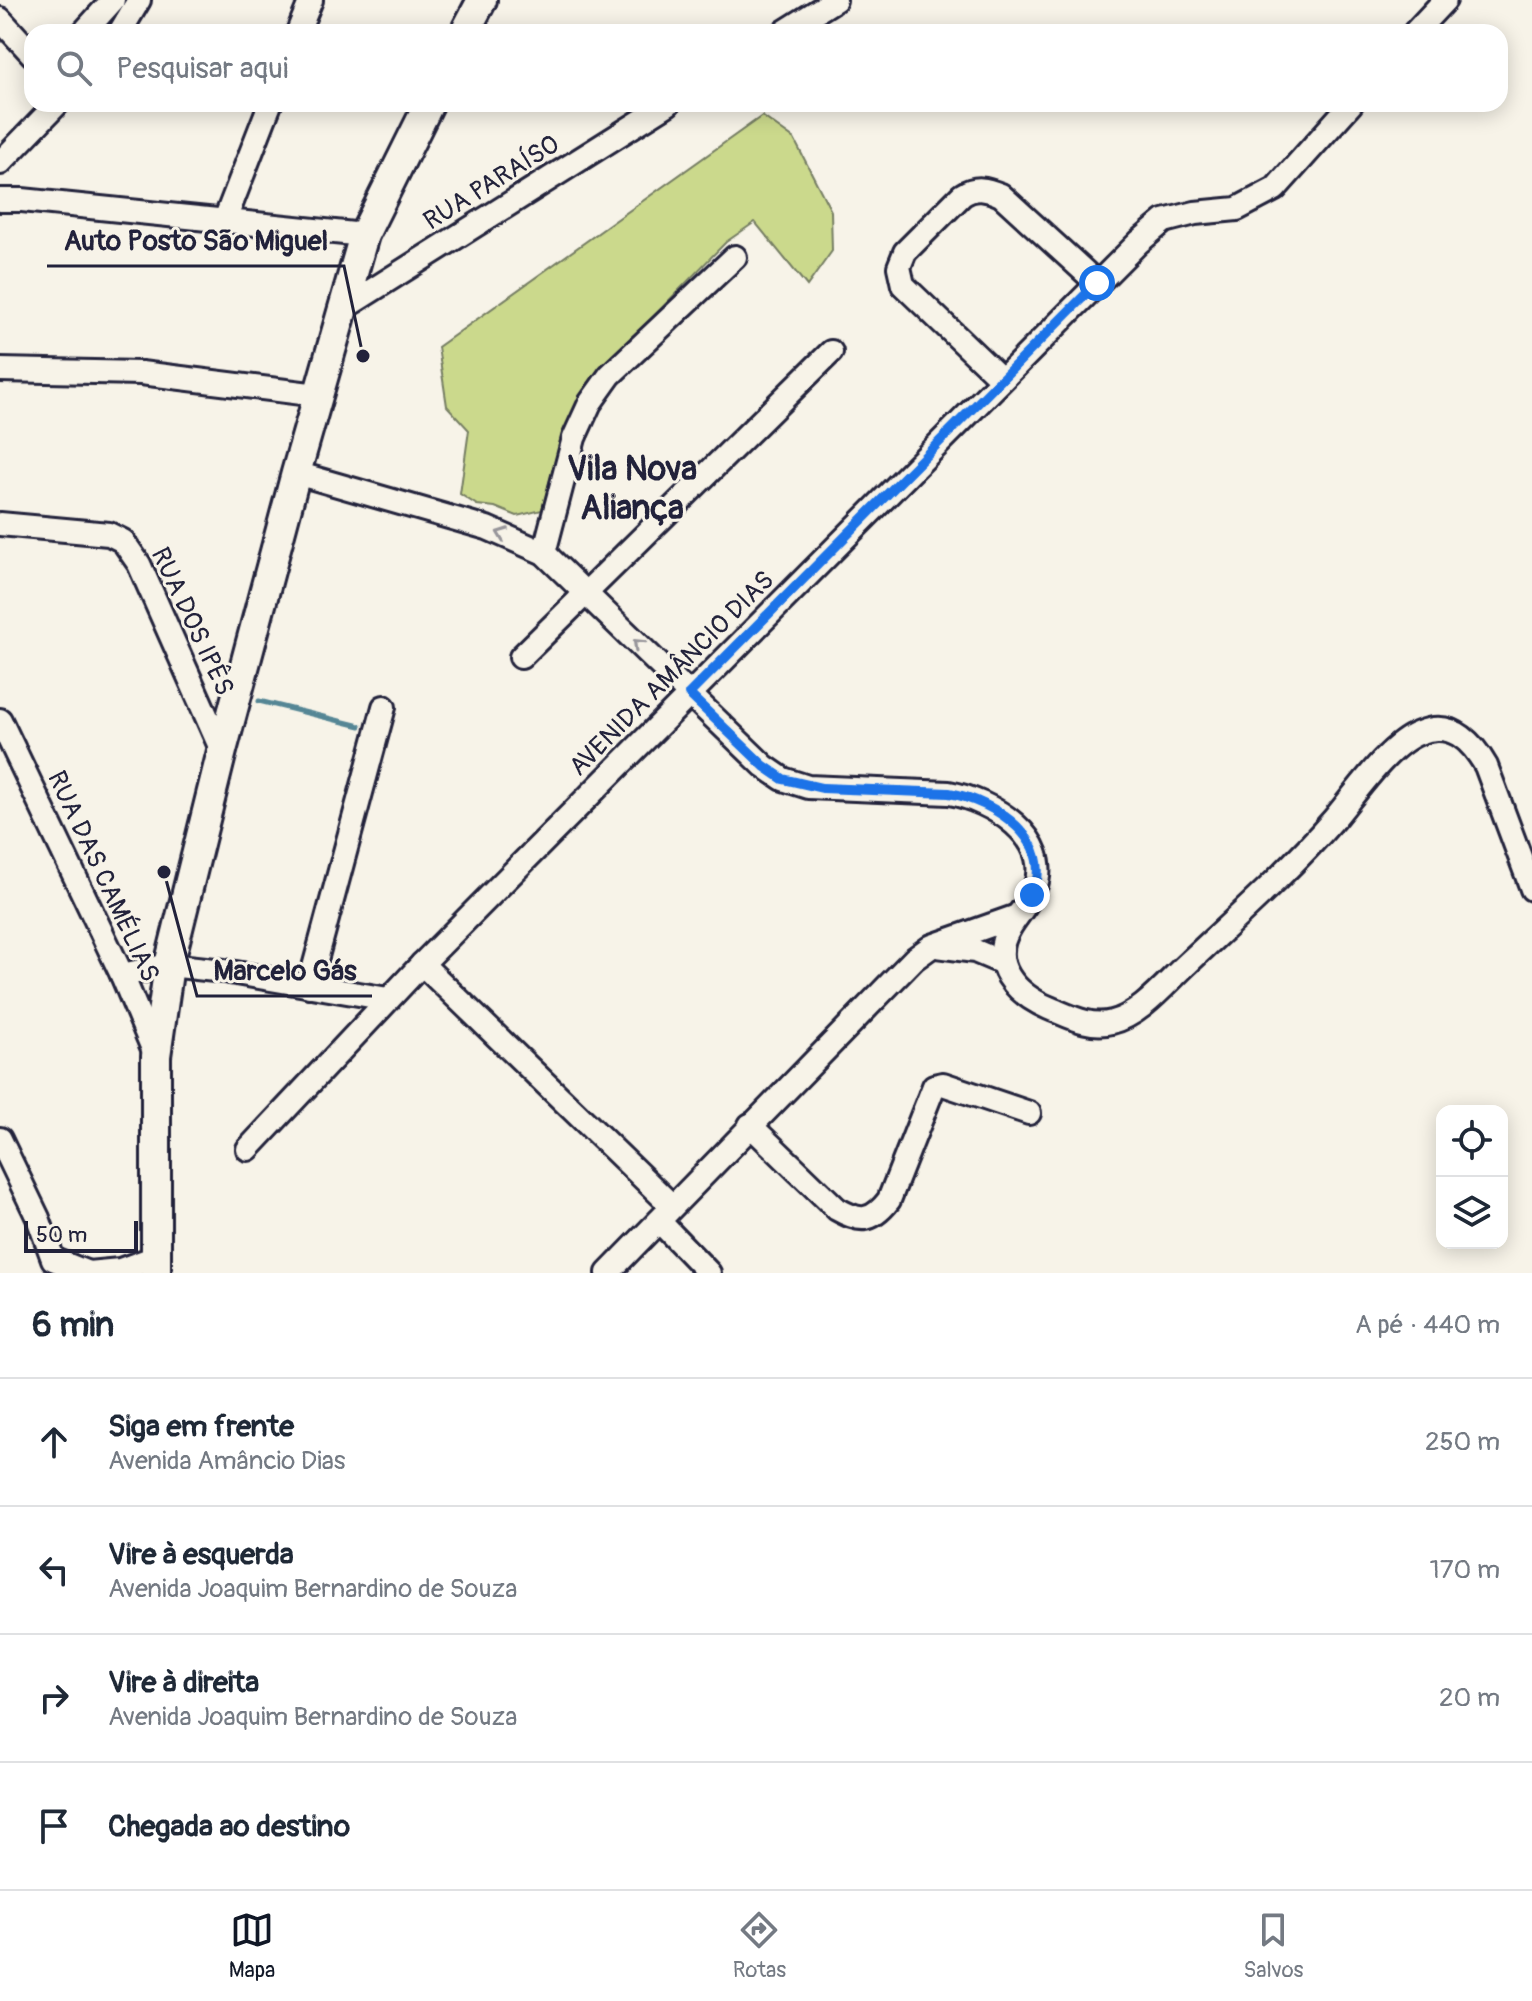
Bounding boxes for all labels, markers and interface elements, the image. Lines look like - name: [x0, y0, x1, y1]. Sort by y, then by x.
- search box: [24, 24, 1508, 112]
- icon: search: [52, 46, 96, 90]
- text: Pesquisar aqui: [116, 50, 288, 87]
- street label: RUA PARAÍSO: [418, 128, 565, 237]
- callout: Auto Posto São Miguel: [47, 214, 344, 266]
- text: Auto Posto São Miguel: [64, 224, 328, 259]
- route start: [1079, 265, 1115, 301]
- district label: Vila Nova Aliança: [567, 448, 697, 530]
- one-way arrow: [496, 527, 510, 544]
- street label: RUA DOS IPÊS: [144, 542, 240, 701]
- street label: AVENIDA AMÂNCIO DIAS: [562, 564, 781, 783]
- one-way arrow: [633, 639, 647, 653]
- street label: RUA DAS CAMÉLIAS: [40, 766, 166, 987]
- route end: [1014, 877, 1050, 913]
- callout: Marcelo Gás: [197, 944, 372, 996]
- text: Marcelo Gás: [213, 954, 357, 989]
- map controls: [1436, 1105, 1508, 1249]
- button: locate: [1436, 1105, 1508, 1177]
- button: layers: [1436, 1177, 1508, 1249]
- scale bar: [24, 1217, 138, 1253]
- text: 50 m: [36, 1221, 87, 1249]
- text: 6 min: [32, 1304, 114, 1347]
- text: A pé · 440 m: [1355, 1309, 1500, 1341]
- text: Siga em frente: [108, 1408, 294, 1445]
- icon: ahead: [32, 1420, 76, 1464]
- text: 250 m: [1425, 1426, 1500, 1458]
- text: Avenida Amâncio Dias: [108, 1445, 345, 1477]
- text: Vire à esquerda: [108, 1536, 294, 1573]
- icon: left: [32, 1548, 76, 1592]
- text: 170 m: [1430, 1554, 1500, 1586]
- text: Avenida Joaquim Bernardino de Souza: [108, 1573, 517, 1605]
- text: Vire à direita: [108, 1664, 259, 1701]
- icon: right: [32, 1676, 76, 1720]
- text: 20 m: [1439, 1682, 1500, 1714]
- text: Avenida Joaquim Bernardino de Souza: [108, 1701, 517, 1733]
- icon: arrive: [32, 1804, 76, 1848]
- text: Chegada ao destino: [108, 1808, 350, 1845]
- tab: Mapa: [229, 1908, 275, 1984]
- tab: Rotas: [733, 1908, 786, 1984]
- tab: Salvos: [1243, 1908, 1303, 1984]

